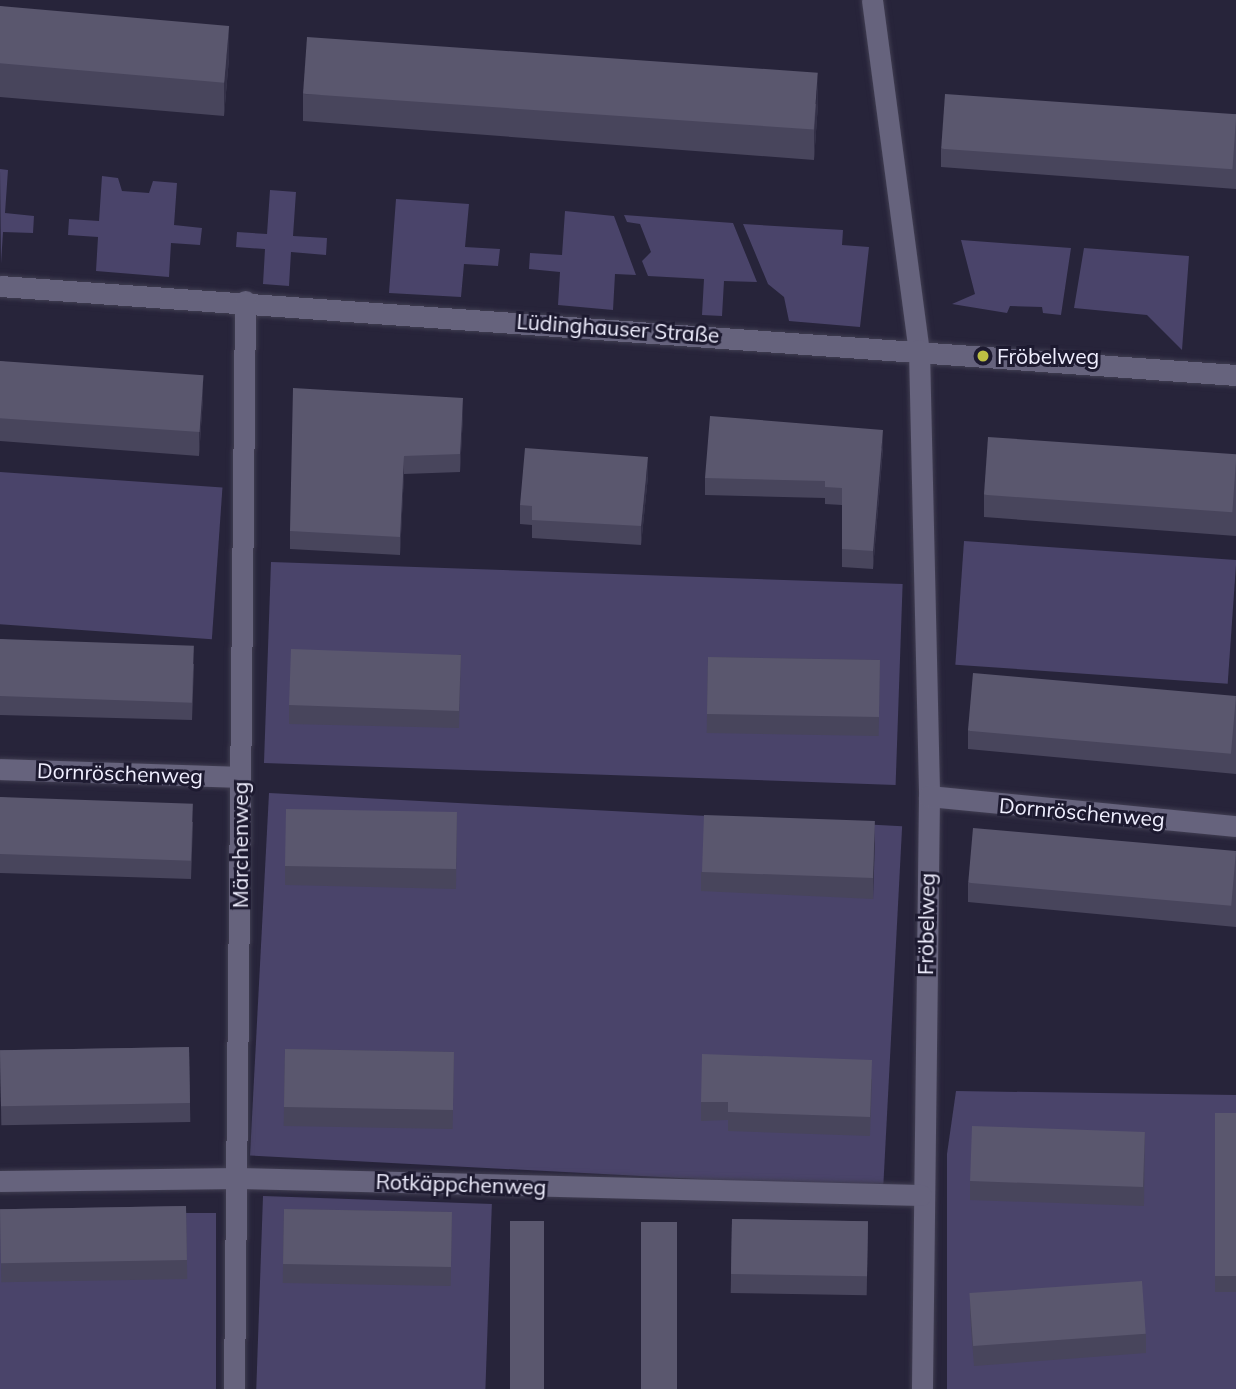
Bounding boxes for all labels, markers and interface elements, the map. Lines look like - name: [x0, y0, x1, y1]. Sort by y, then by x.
- street label: Lüdinghauser Straße: [516, 308, 720, 348]
- place label: Fröbelweg: [997, 343, 1099, 369]
- marker: Fröbelweg: [975, 348, 991, 364]
- street label: Dornröschenweg: [37, 758, 203, 788]
- street label: Märchenweg: [227, 782, 253, 908]
- street label: Dornröschenweg: [998, 792, 1166, 832]
- street label: Fröbelweg: [913, 873, 939, 975]
- street label: Rotkäppchenweg: [375, 1168, 547, 1200]

